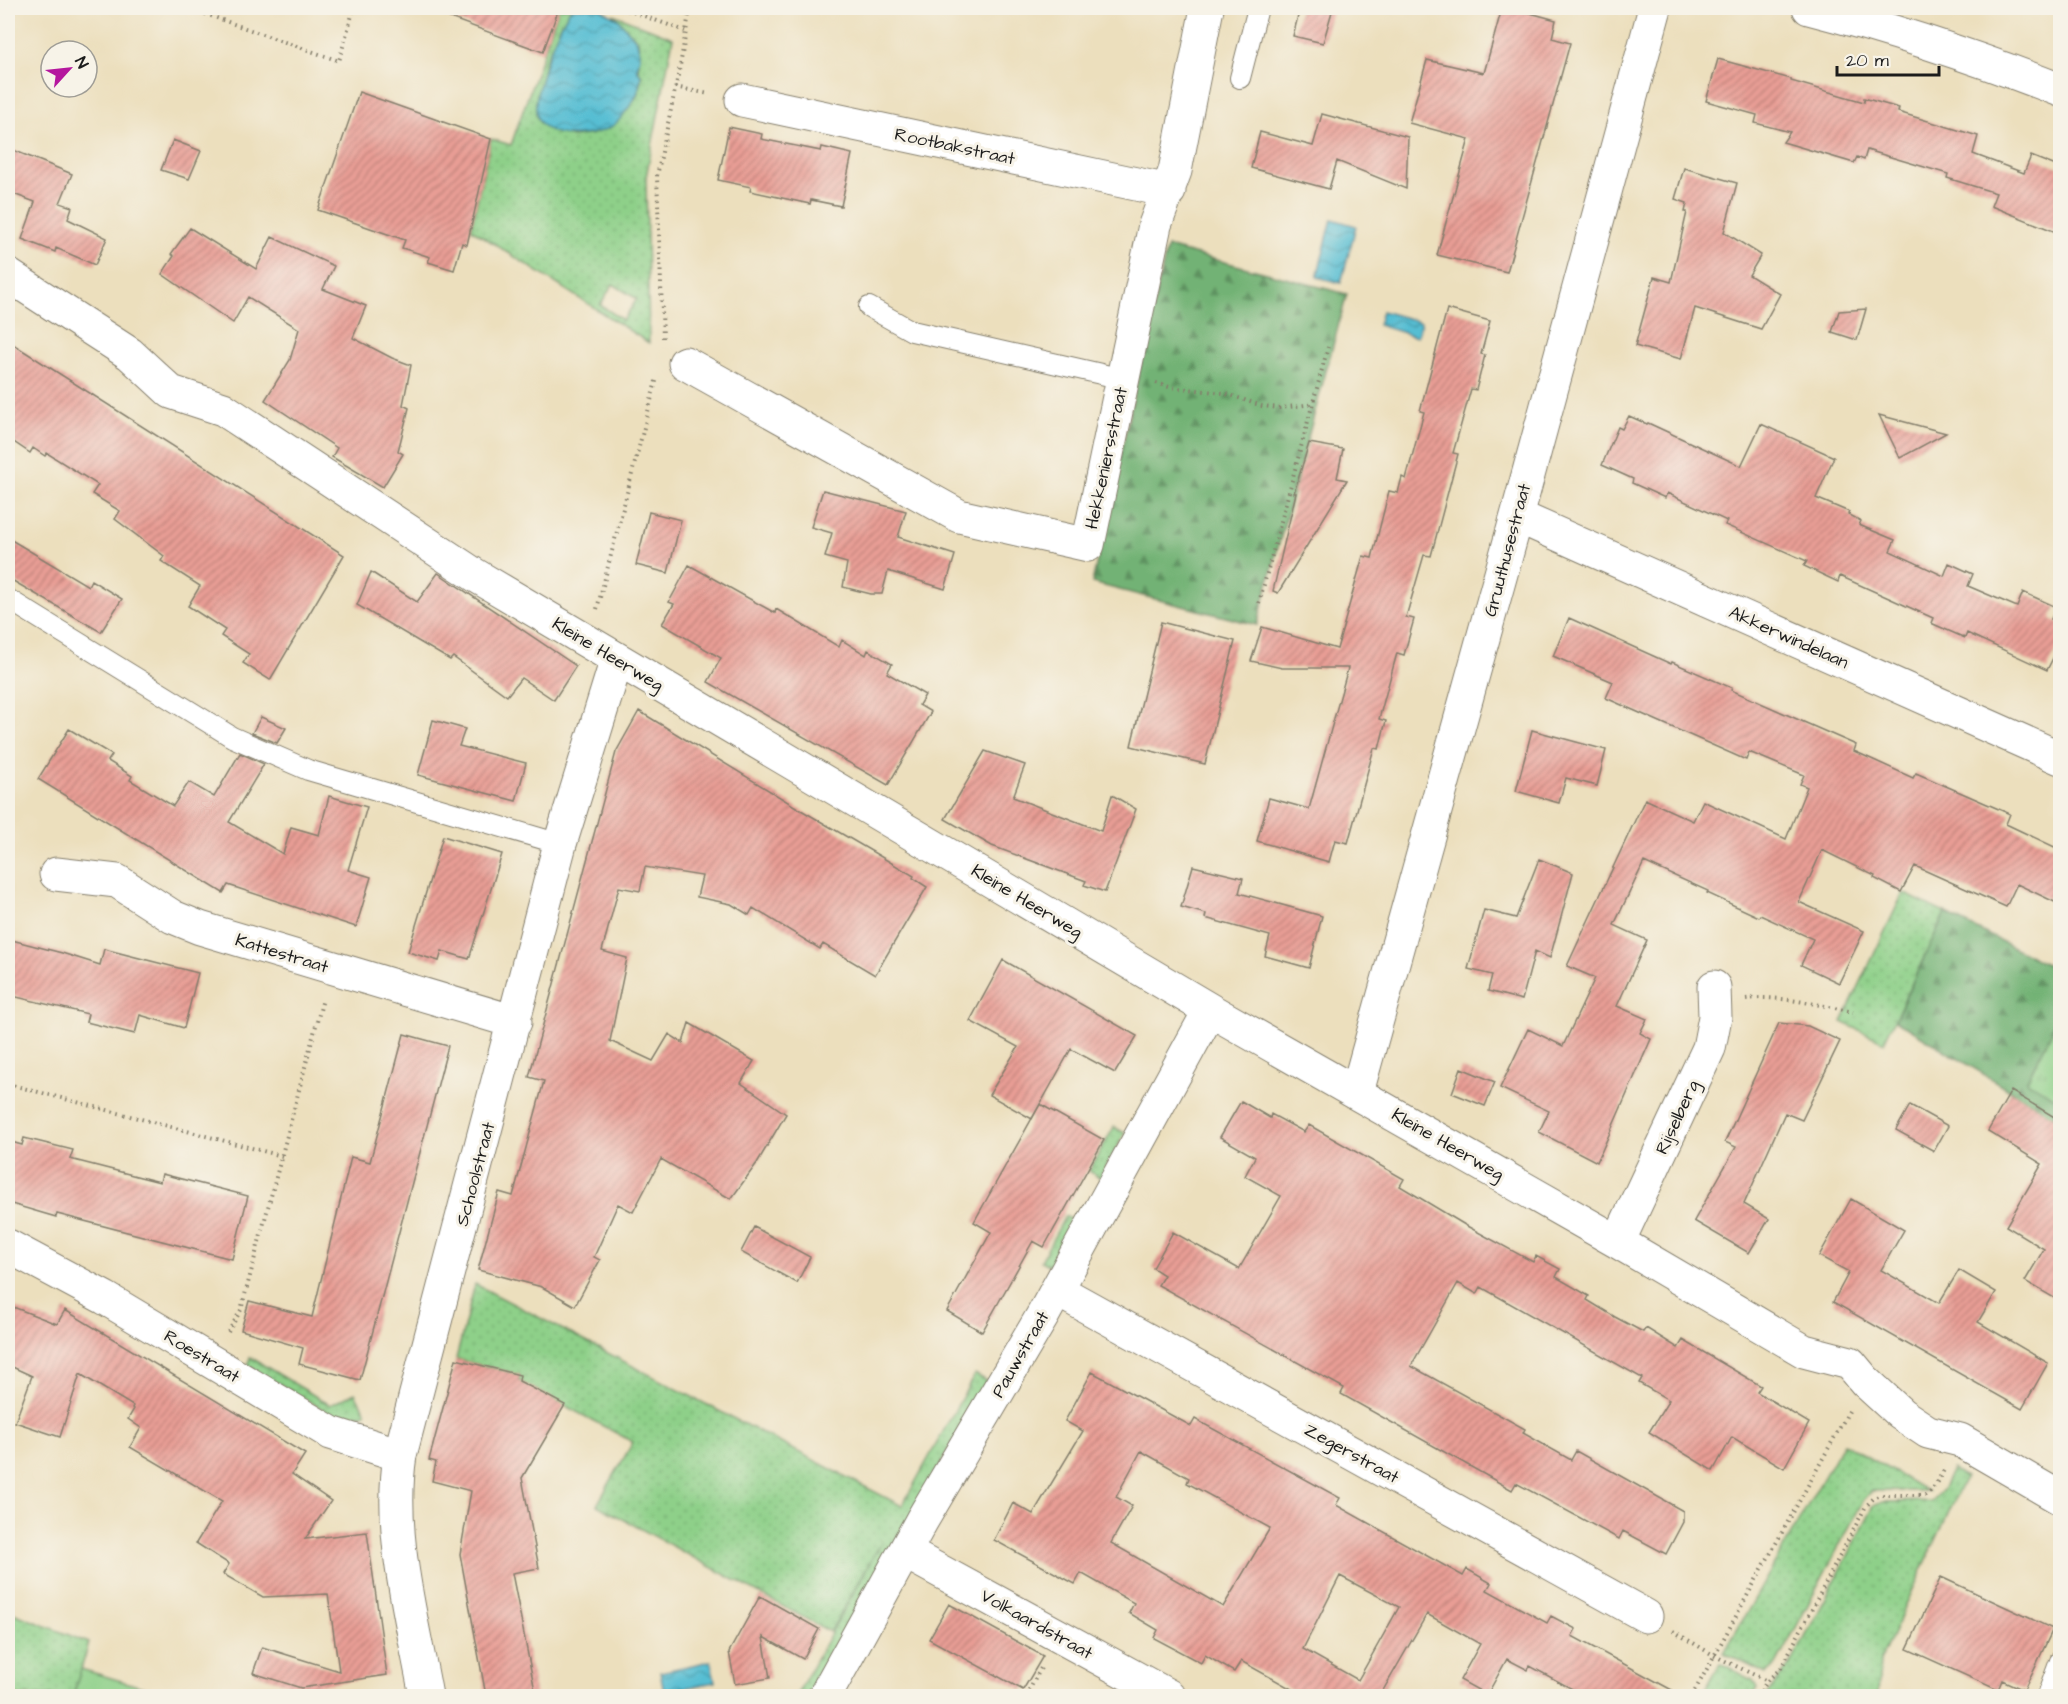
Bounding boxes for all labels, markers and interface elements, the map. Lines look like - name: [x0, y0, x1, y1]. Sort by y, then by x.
- north arrow: [39, 39, 99, 99]
- scale bar: [1837, 39, 1939, 77]
- text: 20 m: [1846, 48, 1889, 73]
- text: N: [69, 53, 94, 72]
- street label: Rootbakstraat: [892, 122, 1018, 172]
- street label: Hekkeniersstraat: [1079, 384, 1134, 532]
- street label: Gruuthusestraat: [1478, 480, 1537, 619]
- street label: Akkerwindelaan: [1725, 600, 1853, 675]
- street label: Kleine Heerweg: [547, 611, 668, 698]
- street label: Kleine Heerweg: [966, 858, 1087, 945]
- street label: Kattestraat: [232, 927, 332, 980]
- street label: Rijselberg: [1649, 1076, 1706, 1159]
- street label: Kleine Heerweg: [1386, 1102, 1509, 1188]
- street label: Schoolstraat: [450, 1119, 502, 1229]
- street label: Pauwstraat: [986, 1306, 1056, 1402]
- street label: Roestraat: [159, 1324, 245, 1389]
- street label: Zegerstraat: [1299, 1417, 1404, 1491]
- street label: Volkaardstraat: [976, 1583, 1098, 1666]

